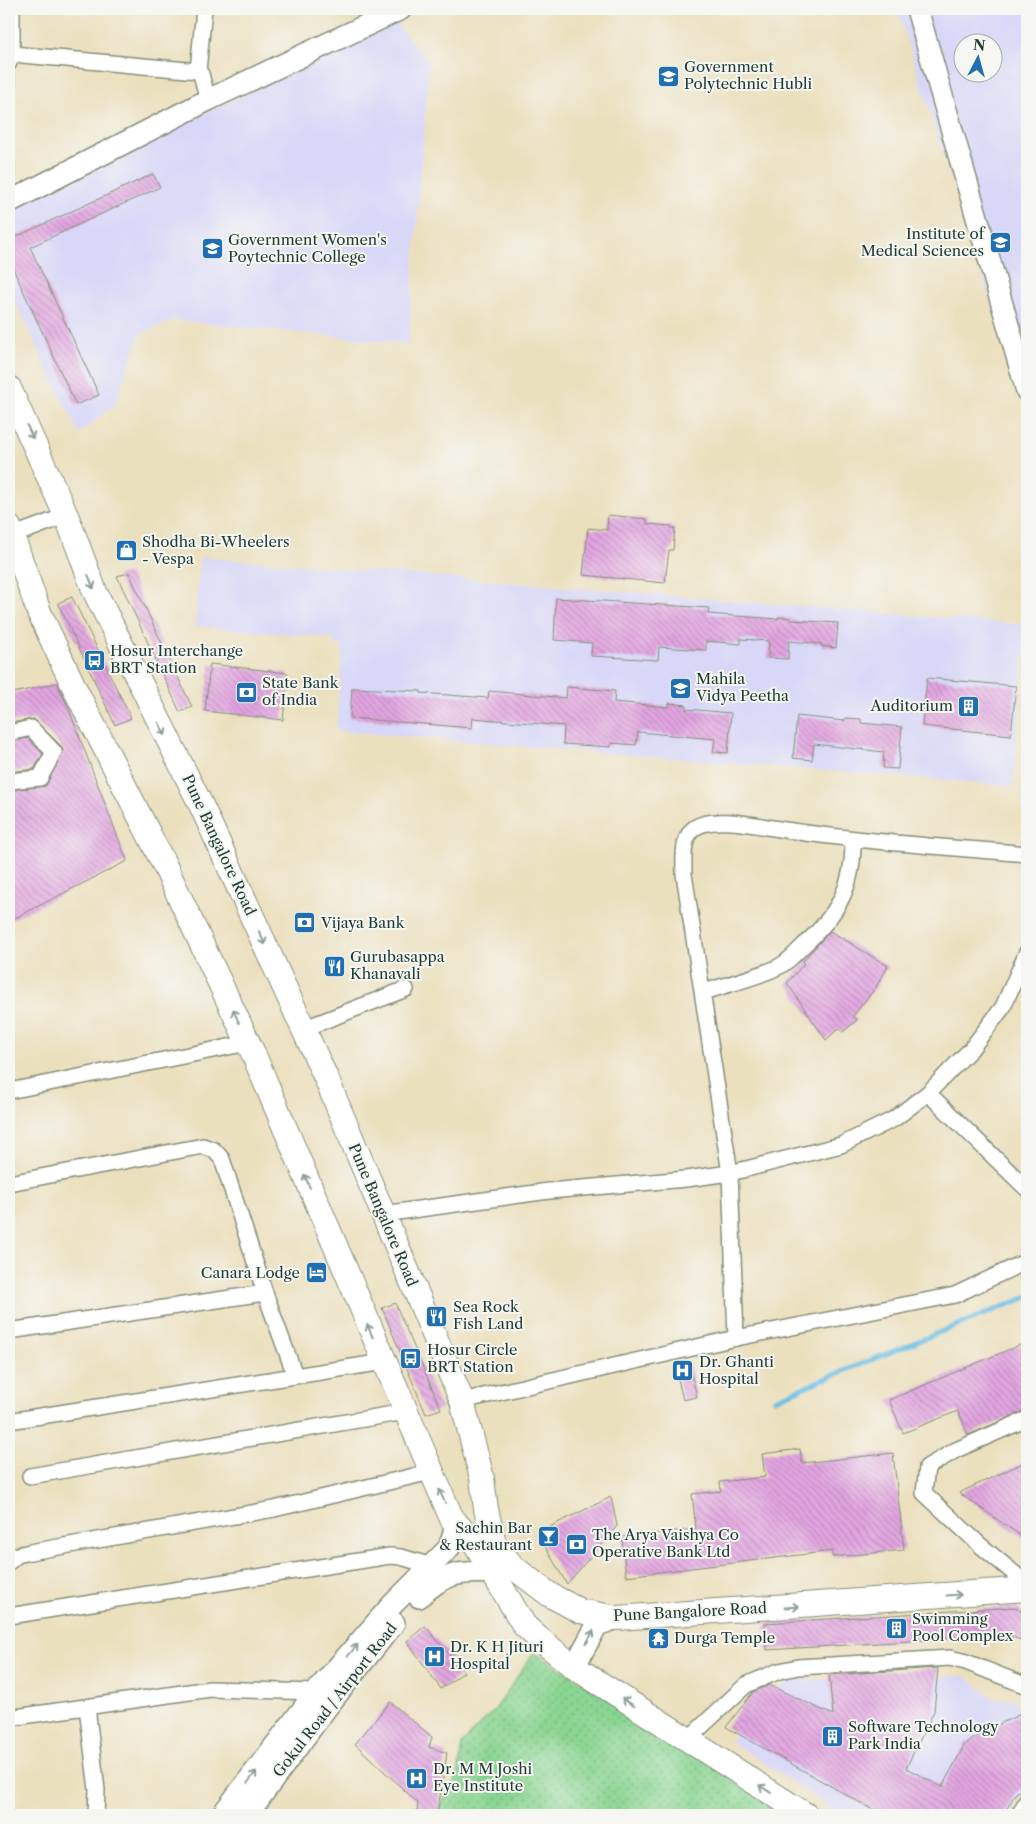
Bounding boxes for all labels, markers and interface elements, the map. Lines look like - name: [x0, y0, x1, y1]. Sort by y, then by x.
- north arrow: [954, 32, 1004, 82]
- text: N: [972, 35, 986, 55]
- place label: Government Polytechnic Hubli: [684, 57, 813, 93]
- school or university icon: Government Polytechnic Hubli: [656, 64, 680, 88]
- place label: Institute of Medical Sciences: [861, 224, 986, 260]
- place label: Government Women's Poytechnic College: [228, 230, 387, 266]
- school or university icon: Institute of Medical Sciences: [988, 231, 1012, 255]
- school or university icon: Government Women's Poytechnic College: [200, 237, 224, 261]
- one-way arrow: [25, 424, 35, 439]
- place label: Shodha Bi-Wheelers - Vespa: [142, 532, 290, 568]
- shop icon: Shodha Bi-Wheelers - Vespa: [114, 539, 138, 563]
- one-way arrow: [87, 574, 96, 590]
- place label: Hosur Interchange BRT Station: [110, 641, 243, 677]
- bus stop icon: Hosur Interchange BRT Station: [82, 648, 106, 672]
- place label: Mahila Vidya Peetha: [695, 669, 789, 705]
- place label: State Bank of India: [262, 673, 340, 709]
- school or university icon: Mahila Vidya Peetha: [668, 676, 692, 700]
- bank icon: State Bank of India: [234, 680, 258, 704]
- building icon: Auditorium: [957, 694, 981, 718]
- place label: Auditorium: [870, 696, 953, 715]
- one-way arrow: [157, 721, 167, 736]
- street label: Pune Bangalore Road: [178, 771, 261, 918]
- bank icon: Vijaya Bank: [293, 911, 317, 935]
- place label: Vijaya Bank: [320, 913, 406, 932]
- one-way arrow: [258, 930, 268, 945]
- place label: Gurubasappa Khanavali: [350, 947, 445, 983]
- restaurant icon: Gurubasappa Khanavali: [322, 954, 346, 978]
- one-way arrow: [231, 1009, 240, 1024]
- street label: Pune Bangalore Road: [345, 1140, 422, 1289]
- one-way arrow: [302, 1174, 312, 1189]
- hotel icon: Canara Lodge: [304, 1261, 328, 1285]
- place label: Canara Lodge: [201, 1263, 300, 1282]
- place label: Sea Rock Fish Land: [453, 1297, 523, 1333]
- restaurant icon: Sea Rock Fish Land: [425, 1304, 449, 1328]
- one-way arrow: [365, 1324, 375, 1339]
- place label: Hosur Circle BRT Station: [427, 1340, 517, 1376]
- bus stop icon: Hosur Circle BRT Station: [399, 1347, 423, 1371]
- place label: Dr. Ghanti Hospital: [699, 1352, 774, 1388]
- hospital icon: Dr. Ghanti Hospital: [671, 1359, 695, 1383]
- one-way arrow: [436, 1489, 446, 1504]
- place label: Sachin Bar & Restaurant: [439, 1518, 533, 1554]
- bar icon: Sachin Bar & Restaurant: [536, 1525, 560, 1549]
- place label: The Arya Vaishya Co Operative Bank Ltd: [592, 1525, 739, 1561]
- bank icon: The Arya Vaishya Co Operative Bank Ltd: [564, 1532, 588, 1556]
- one-way arrow: [946, 1590, 962, 1599]
- street label: Pune Bangalore Road: [613, 1598, 767, 1625]
- one-way arrow: [784, 1602, 800, 1611]
- place label: Swimming Pool Complex: [912, 1609, 1014, 1645]
- building icon: Swimming Pool Complex: [884, 1616, 908, 1640]
- street label: Gokul Road / Airport Road: [268, 1619, 401, 1781]
- temple icon: Durga Temple: [646, 1626, 670, 1650]
- place label: Durga Temple: [674, 1628, 775, 1647]
- one-way arrow: [585, 1629, 595, 1644]
- place label: Dr. K H Jituri Hospital: [450, 1637, 544, 1673]
- one-way arrow: [347, 1643, 358, 1656]
- hospital icon: Dr. K H Jituri Hospital: [422, 1644, 446, 1668]
- one-way arrow: [622, 1696, 636, 1706]
- place label: Software Technology Park India: [848, 1717, 999, 1753]
- building icon: Software Technology Park India: [820, 1724, 844, 1748]
- place label: Dr. M M Joshi Eye Institute: [433, 1759, 533, 1795]
- hospital icon: Dr. M M Joshi Eye Institute: [405, 1766, 429, 1790]
- one-way arrow: [246, 1771, 257, 1784]
- one-way arrow: [759, 1784, 773, 1794]

